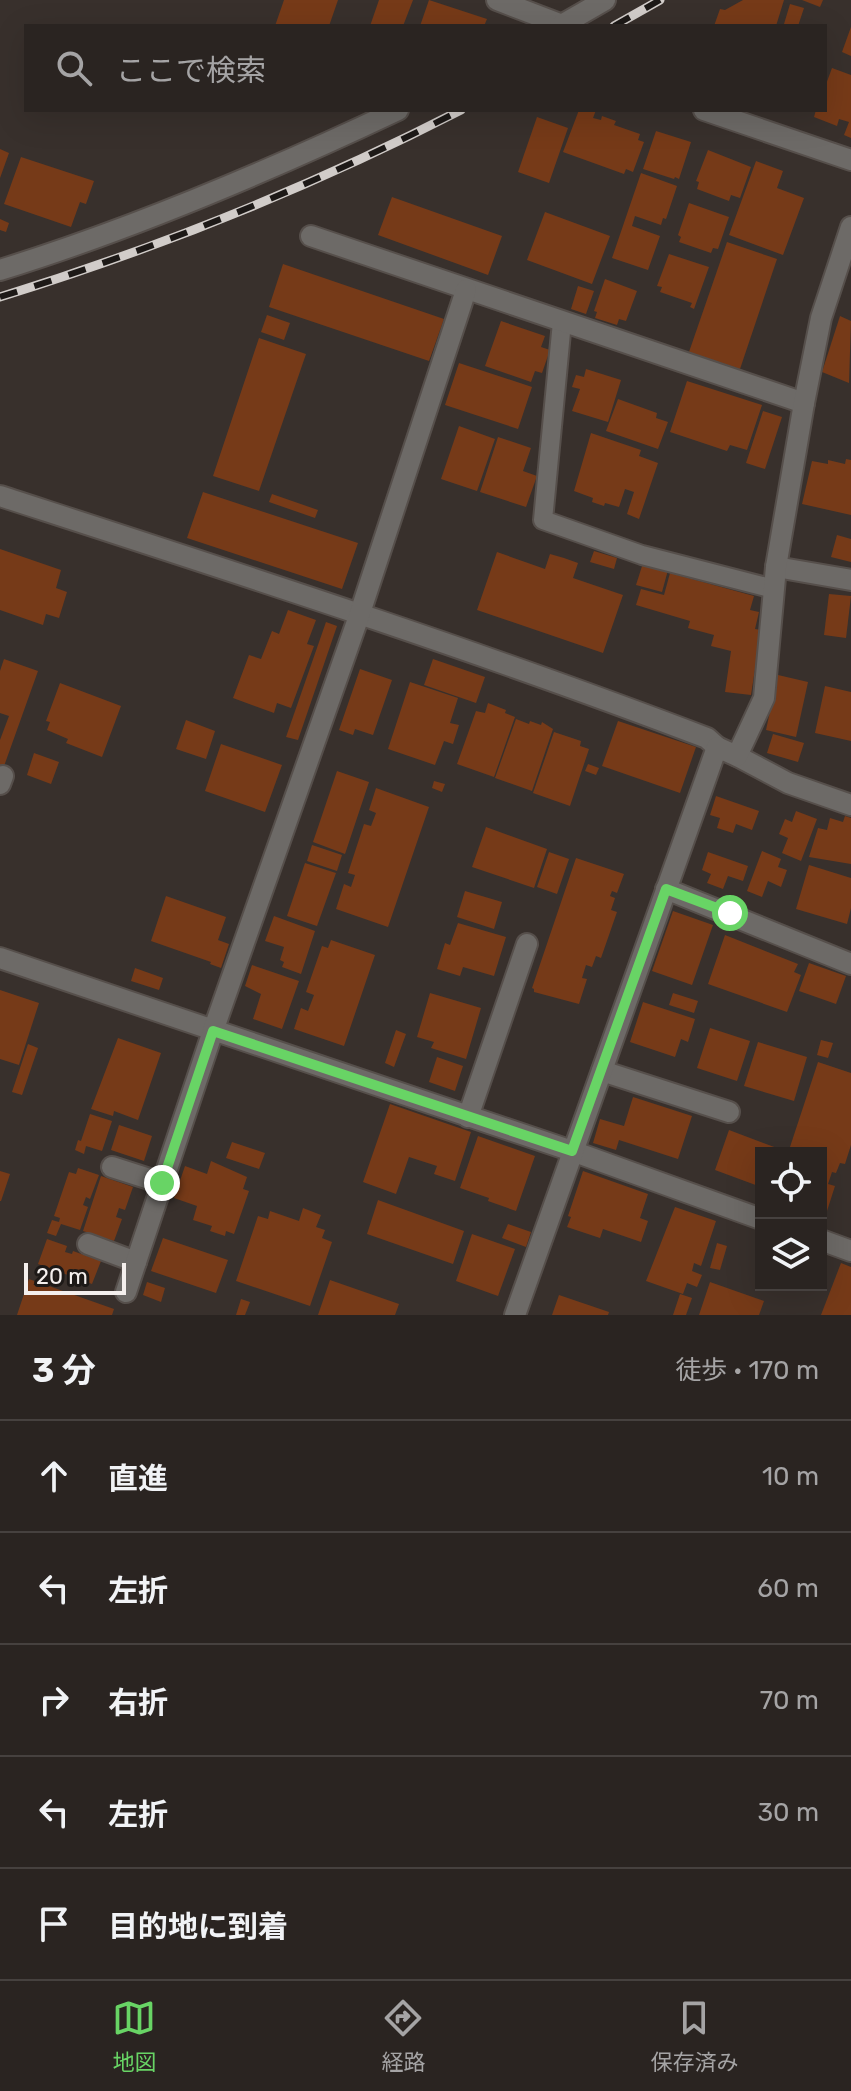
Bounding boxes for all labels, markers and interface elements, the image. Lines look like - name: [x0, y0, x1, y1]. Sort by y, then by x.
- search box: [24, 24, 827, 112]
- icon: search: [52, 46, 96, 90]
- text: ここで検索: [116, 53, 266, 89]
- route start: [712, 895, 748, 931]
- map controls: [755, 1147, 827, 1291]
- button: locate: [755, 1147, 827, 1219]
- route end: [144, 1165, 180, 1201]
- button: layers: [755, 1219, 827, 1291]
- scale bar: [24, 1259, 126, 1295]
- text: 20 m: [36, 1263, 88, 1290]
- text: 3 分: [32, 1350, 96, 1391]
- text: 徒歩 · 170 m: [675, 1355, 819, 1386]
- icon: ahead: [32, 1454, 76, 1498]
- text: 直進: [108, 1461, 168, 1497]
- text: 10 m: [762, 1461, 819, 1492]
- icon: left: [32, 1566, 76, 1610]
- text: 左折: [108, 1573, 168, 1609]
- text: 60 m: [757, 1573, 819, 1604]
- icon: right: [32, 1678, 76, 1722]
- text: 右折: [108, 1685, 168, 1721]
- text: 70 m: [760, 1685, 819, 1716]
- icon: left: [32, 1790, 76, 1834]
- text: 左折: [108, 1797, 168, 1833]
- text: 30 m: [757, 1797, 819, 1828]
- icon: arrive: [32, 1902, 76, 1946]
- text: 目的地に到着: [108, 1909, 288, 1945]
- tab: 地図: [112, 1996, 157, 2076]
- tab: 経路: [381, 1996, 426, 2076]
- tab: 保存済み: [650, 1996, 739, 2076]

